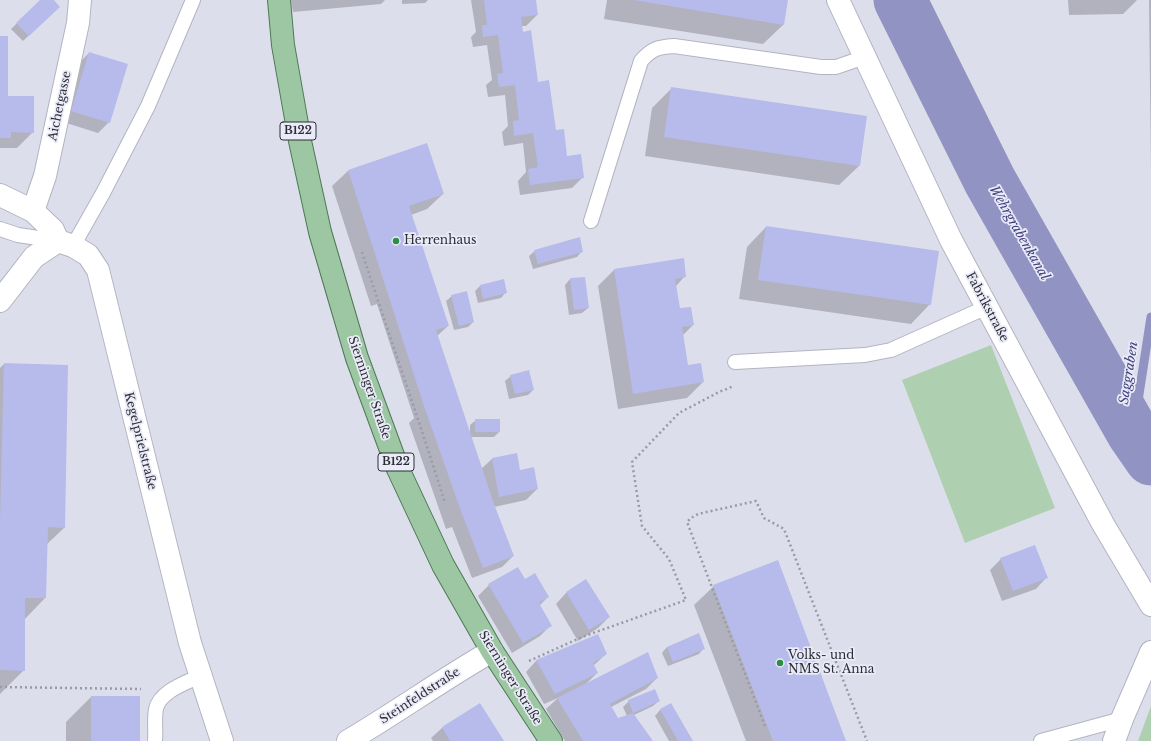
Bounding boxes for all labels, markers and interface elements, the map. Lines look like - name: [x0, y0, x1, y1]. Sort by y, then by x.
- street label: Aichetgasse: [46, 70, 74, 142]
- road number: B122: [280, 122, 316, 140]
- water label: Wehrgrabenkanal: [986, 183, 1052, 283]
- place label: Herrenhaus: [404, 234, 477, 248]
- marker: Herrenhaus: [391, 236, 401, 246]
- street label: Fabrikstraße: [963, 270, 1011, 344]
- street label: Sierninger Straße: [345, 335, 393, 441]
- water label: Saggraben: [1116, 340, 1142, 406]
- street label: Kegelprielstraße: [121, 391, 159, 491]
- road number: B122: [378, 453, 414, 471]
- street label: Sierninger Straße: [475, 628, 545, 728]
- place label: Volks- und NMS St. Anna: [788, 649, 874, 677]
- marker: Volks- und NMS St. Anna: [775, 658, 785, 668]
- street label: Steinfeldstraße: [377, 665, 463, 727]

